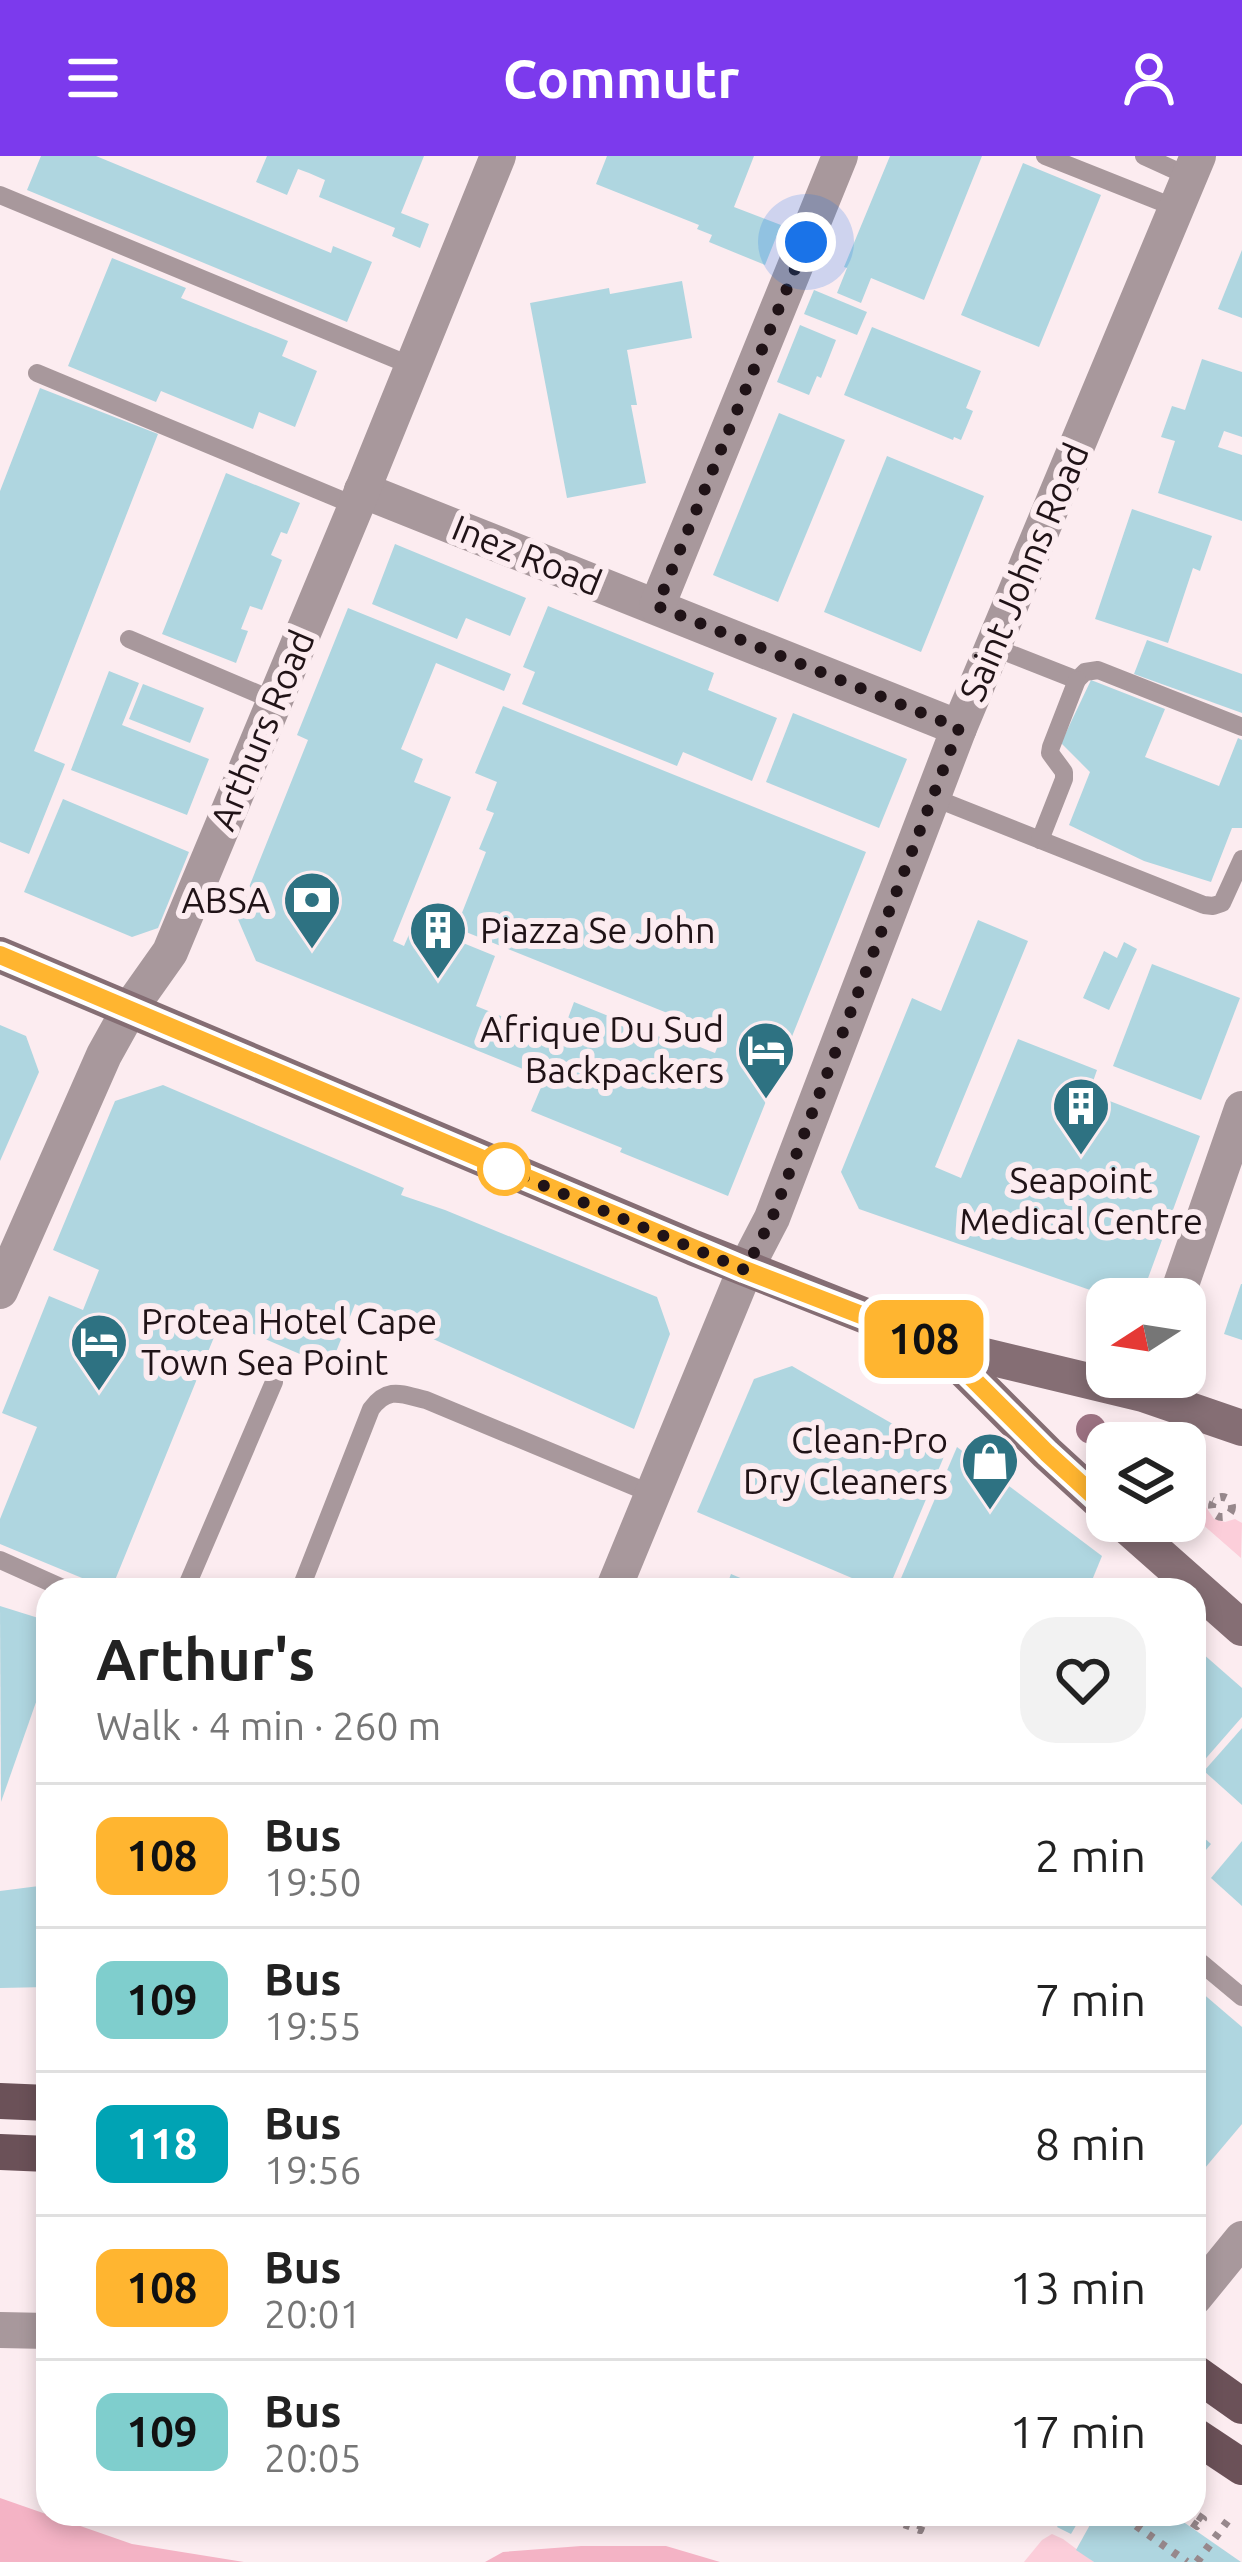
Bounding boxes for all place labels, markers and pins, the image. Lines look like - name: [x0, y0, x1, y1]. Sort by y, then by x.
- bank icon: ABSA: [281, 869, 343, 951]
- place label: ABSA: [181, 879, 271, 920]
- building icon: Piazza Se John: [407, 899, 469, 981]
- place label: Piazza Se John: [480, 909, 715, 950]
- place label: Afrique Du Sud Backpackers: [480, 1008, 724, 1090]
- hotel icon: Afrique Du Sud Backpackers: [735, 1019, 797, 1101]
- building icon: Seapoint Medical Centre: [1050, 1075, 1112, 1157]
- unlabelled marker: [479, 1144, 529, 1194]
- place label: Seapoint Medical Centre: [959, 1159, 1203, 1241]
- place label: Protea Hotel Cape Town Sea Point: [141, 1300, 437, 1382]
- hotel icon: Protea Hotel Cape Town Sea Point: [68, 1311, 130, 1393]
- place label: Clean-Pro Dry Cleaners: [743, 1419, 948, 1501]
- shop icon: Clean-Pro Dry Cleaners: [959, 1430, 1021, 1512]

